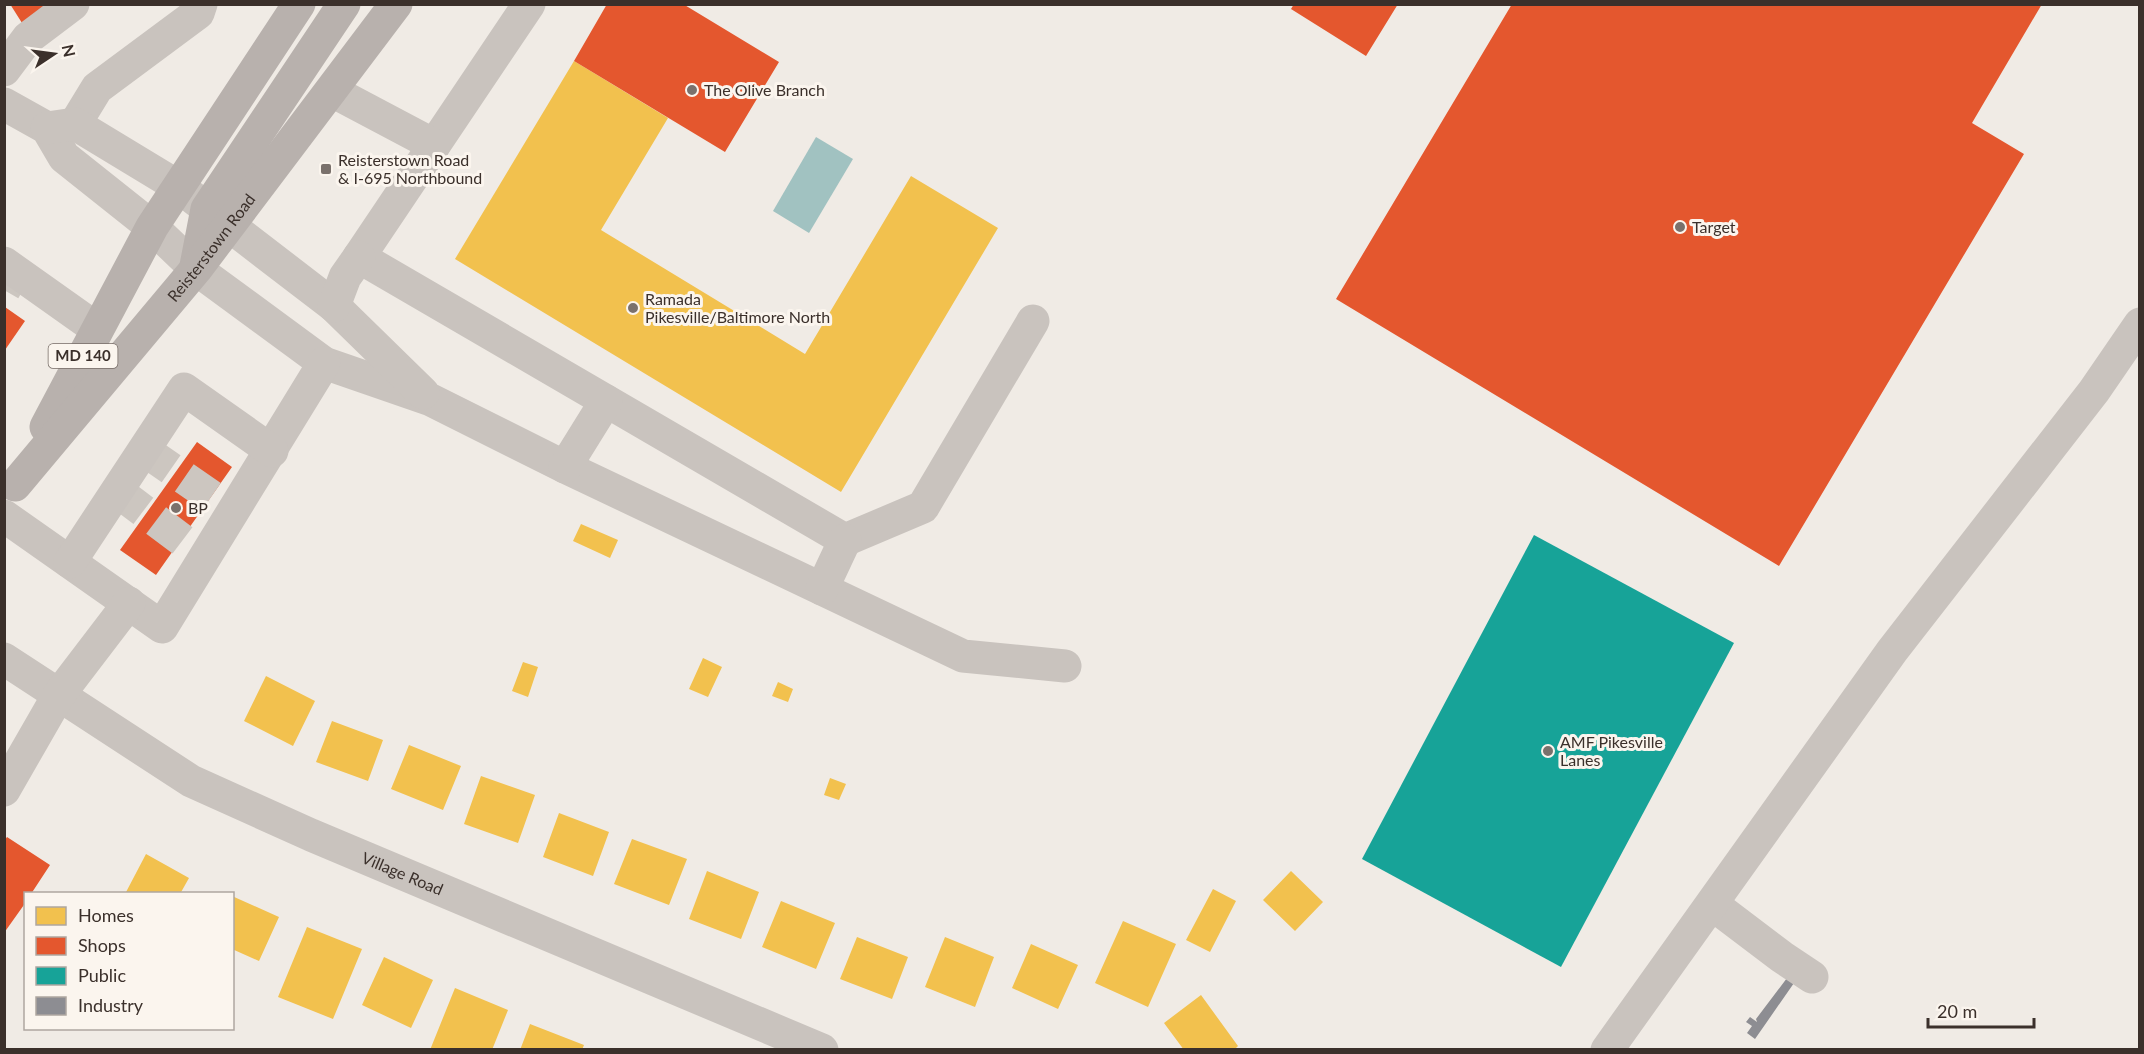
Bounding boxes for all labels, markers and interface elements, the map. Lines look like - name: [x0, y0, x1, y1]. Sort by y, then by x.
- north arrow: [24, 24, 84, 84]
- text: N: [58, 42, 80, 59]
- place label: The Olive Branch: [704, 80, 825, 99]
- marker: The Olive Branch: [685, 83, 699, 97]
- place label: Reisterstown Road & I-695 Northbound: [338, 150, 482, 187]
- marker: Reisterstown Road & I-695 Northbound: [319, 162, 333, 176]
- street label: Reisterstown Road: [163, 190, 259, 305]
- place label: Target: [1692, 217, 1736, 236]
- marker: Target: [1673, 220, 1687, 234]
- place label: Ramada Pikesville/Baltimore North: [645, 289, 830, 326]
- marker: Ramada Pikesville/Baltimore North: [626, 301, 640, 315]
- road number: MD 140: [48, 344, 118, 368]
- place label: BP: [188, 498, 208, 517]
- marker: BP: [169, 501, 183, 515]
- place label: AMF Pikesville Lanes: [1560, 732, 1663, 769]
- marker: AMF Pikesville Lanes: [1541, 744, 1555, 758]
- street label: Village Road: [359, 847, 446, 899]
- legend: [24, 892, 234, 1030]
- text: Homes: [78, 904, 134, 926]
- text: Shops: [78, 934, 126, 956]
- text: Public: [78, 964, 126, 986]
- scale bar: [1928, 991, 2034, 1029]
- text: Industry: [78, 994, 144, 1016]
- text: 20 m: [1937, 1000, 1977, 1022]

